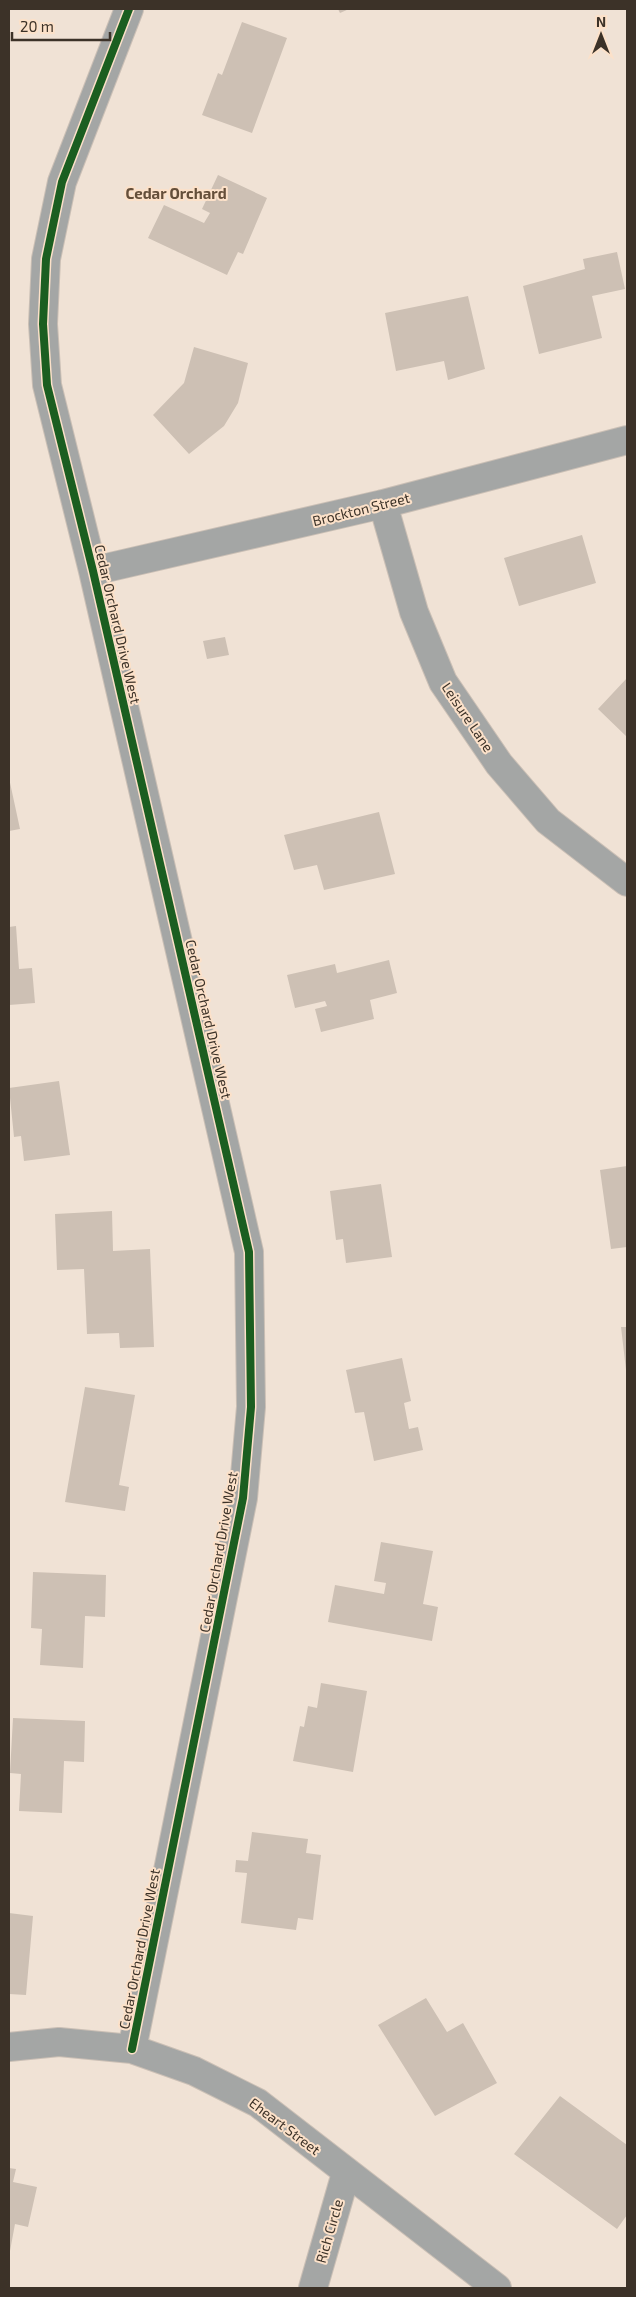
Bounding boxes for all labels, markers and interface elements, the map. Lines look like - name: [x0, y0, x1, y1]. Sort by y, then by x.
- scale bar: [12, 10, 110, 42]
- north arrow: [576, 10, 626, 60]
- text: N: [596, 13, 606, 30]
- text: 20 m: [20, 17, 54, 35]
- district label: Cedar Orchard: [125, 184, 227, 202]
- street label: Brockton Street: [311, 489, 411, 529]
- street label: Cedar Orchard Drive West: [91, 543, 145, 705]
- street label: Leisure Lane: [439, 679, 497, 755]
- street label: Cedar Orchard Drive West: [182, 938, 236, 1100]
- street label: Cedar Orchard Drive West: [195, 1470, 241, 1634]
- street label: Cedar Orchard Drive West: [115, 1867, 163, 2031]
- street label: Eheart Street: [246, 2094, 324, 2158]
- street label: Rich Circle: [312, 2197, 346, 2265]

